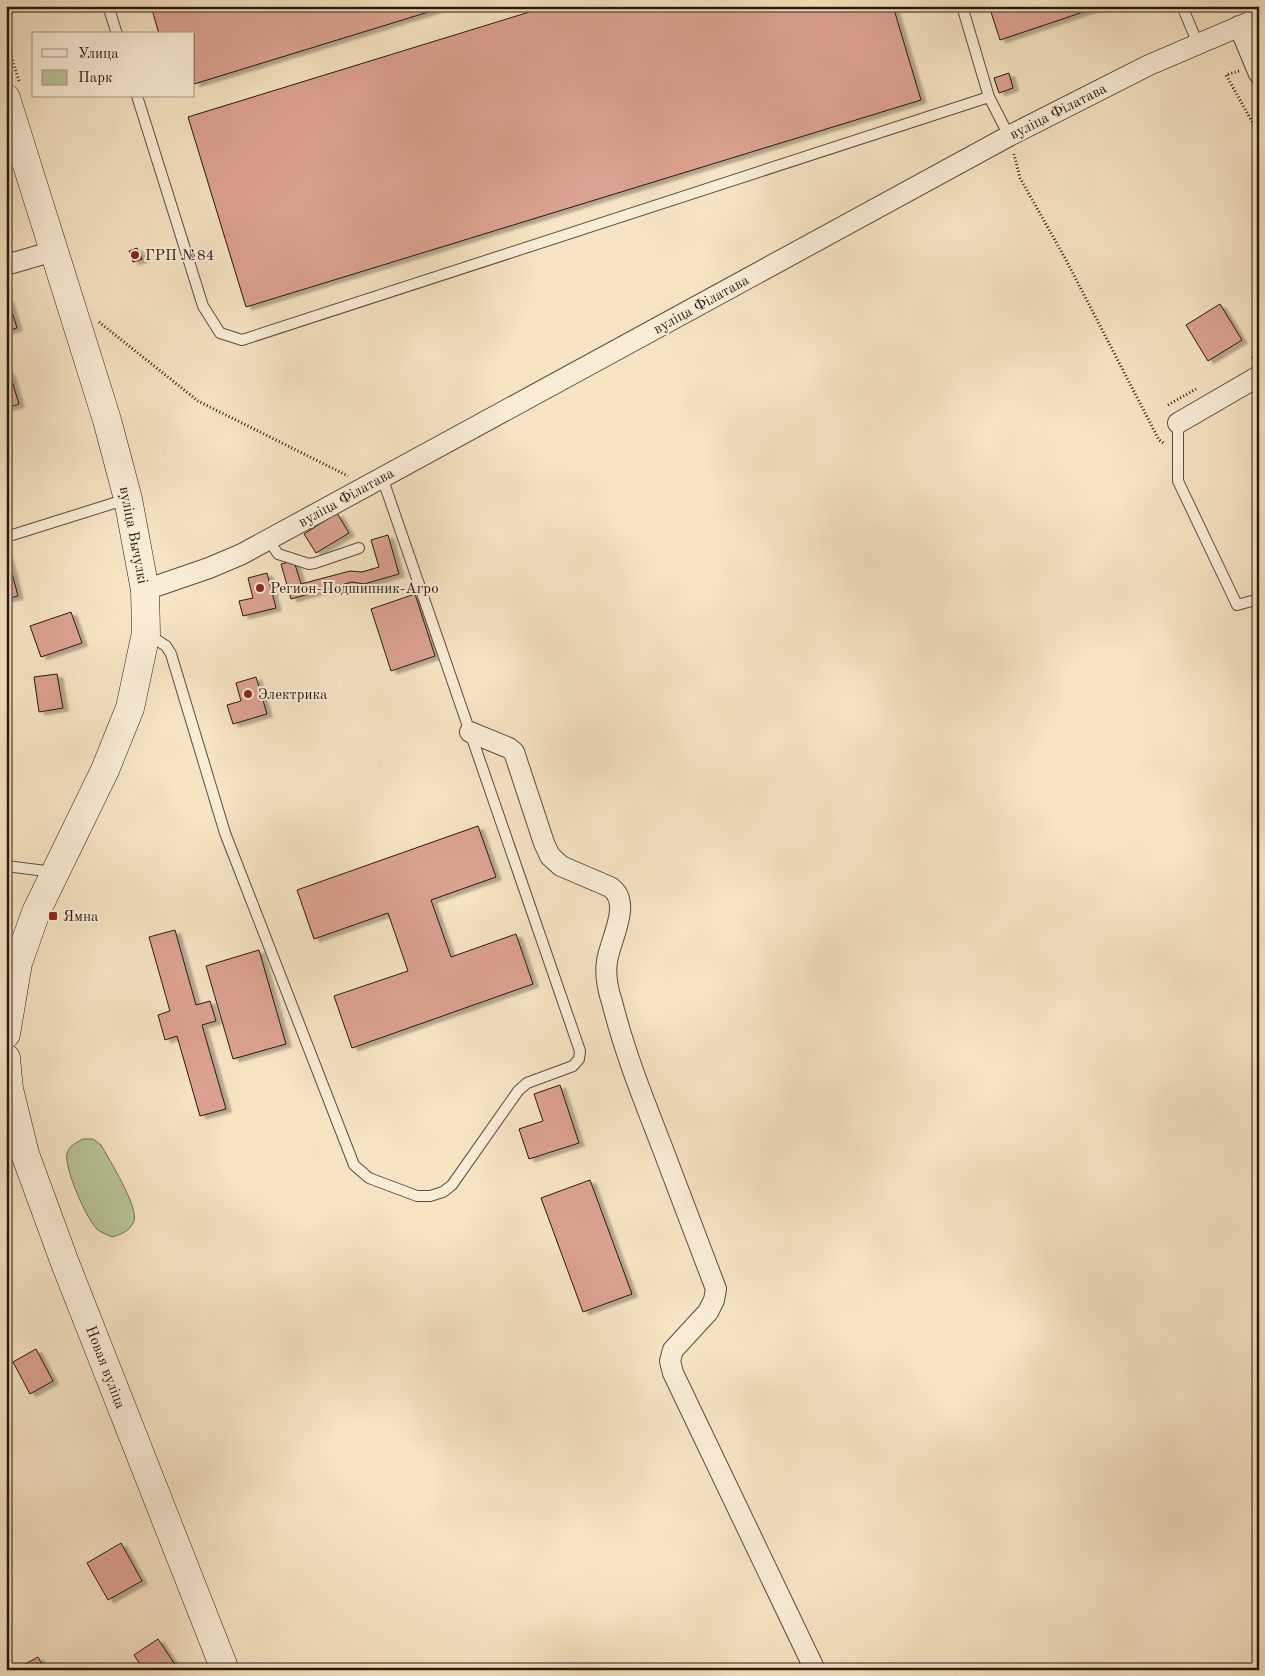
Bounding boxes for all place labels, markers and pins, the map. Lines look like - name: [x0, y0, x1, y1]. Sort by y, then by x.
- marker: ГРП №84: [129, 249, 141, 261]
- place label: ГРП №84: [145, 249, 214, 264]
- marker: Регион-Подшипник-Агро: [254, 582, 266, 594]
- place label: Регион-Подшипник-Агро: [270, 582, 439, 597]
- marker: Электрика: [242, 688, 254, 700]
- place label: Электрика: [258, 688, 328, 703]
- marker: Ямна: [47, 910, 59, 922]
- place label: Ямна: [63, 910, 99, 925]

